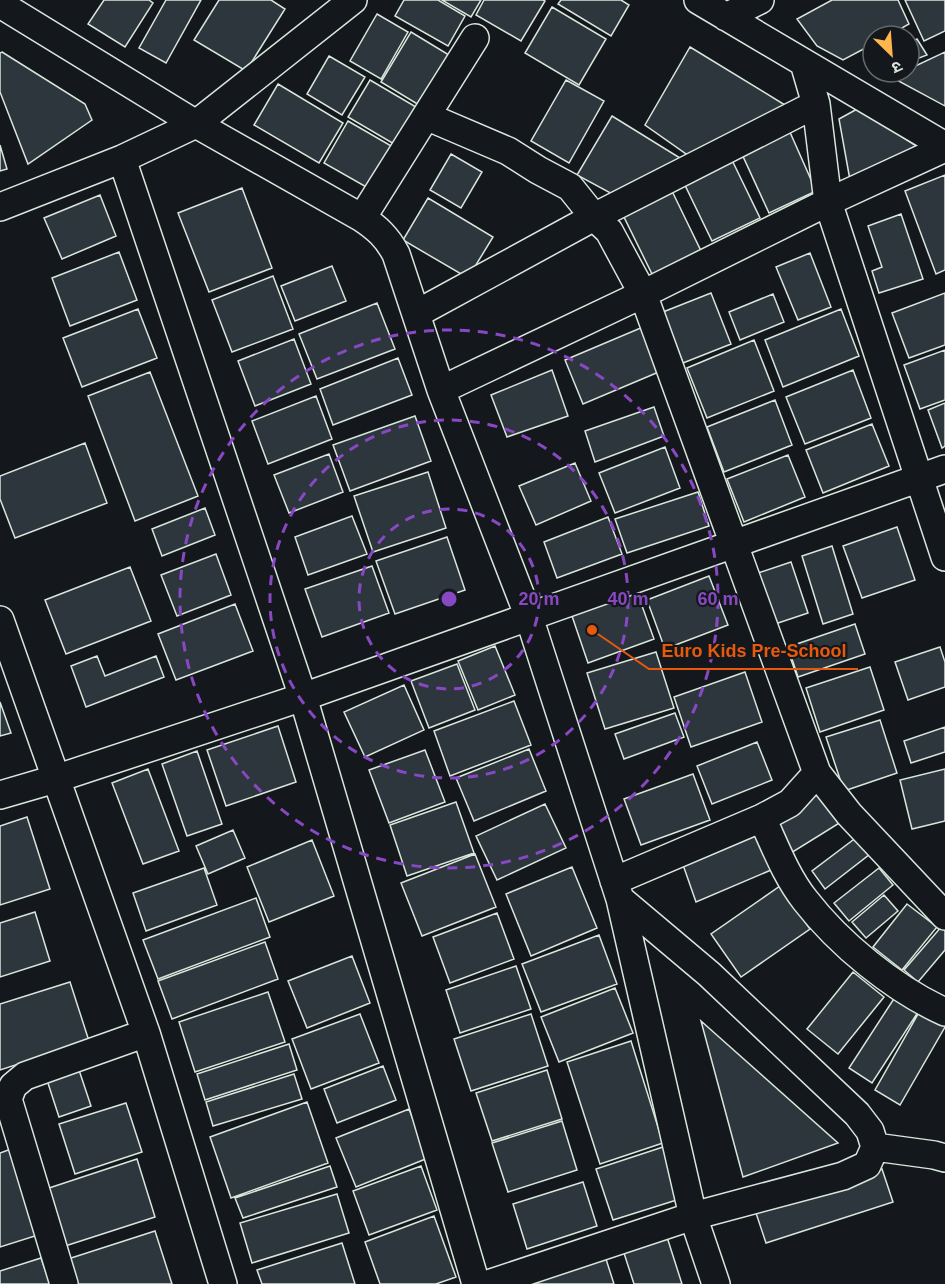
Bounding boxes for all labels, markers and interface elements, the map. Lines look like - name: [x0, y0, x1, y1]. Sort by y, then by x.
- north arrow: [861, 24, 921, 84]
- text: उ: [889, 57, 905, 77]
- centre of rings: [439, 589, 459, 609]
- text: 20 m: [518, 589, 560, 609]
- text: 40 m: [607, 589, 649, 609]
- text: 60 m: [697, 589, 739, 609]
- callout: Euro Kids Pre-School: [649, 633, 858, 669]
- text: Euro Kids Pre-School: [661, 641, 847, 661]

